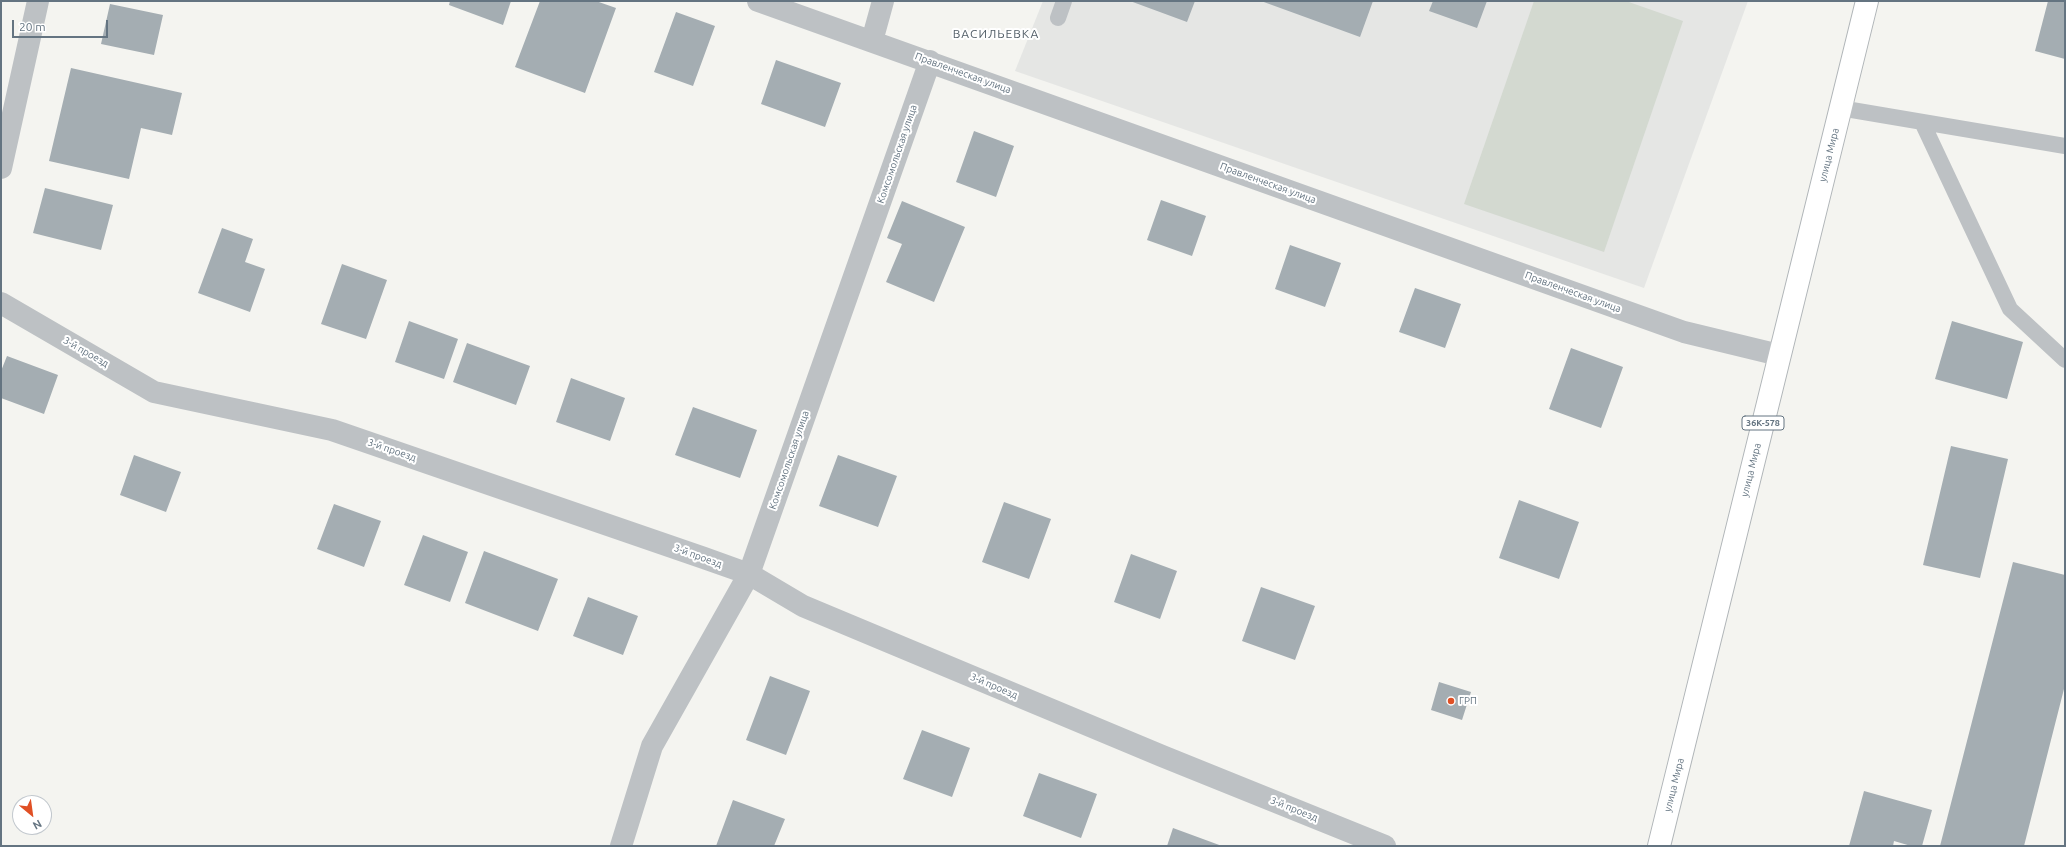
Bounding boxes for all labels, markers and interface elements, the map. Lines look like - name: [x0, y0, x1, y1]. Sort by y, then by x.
- scale bar: [14, 12, 110, 38]
- text: 20 m: [19, 20, 46, 33]
- district label: ВАСИЛЬЕВКА: [953, 27, 1039, 41]
- street label: Правленческая улица: [913, 50, 1013, 96]
- street label: Комсомольская улица: [874, 103, 920, 205]
- street label: улица Мира: [1816, 127, 1842, 183]
- street label: Правленческая улица: [1218, 160, 1318, 206]
- street label: Правленческая улица: [1523, 269, 1623, 315]
- street label: 3-й проезд: [61, 334, 111, 370]
- street label: Комсомольская улица: [766, 409, 812, 511]
- road number: 36К-578: [1742, 416, 1784, 430]
- street label: 3-й проезд: [366, 436, 418, 464]
- street label: улица Мира: [1738, 442, 1764, 498]
- street label: 3-й проезд: [672, 542, 724, 570]
- street label: 3-й проезд: [968, 671, 1020, 701]
- place label: ГРП: [1459, 695, 1477, 707]
- marker: ГРП: [1446, 696, 1456, 706]
- street label: улица Мира: [1661, 757, 1687, 813]
- street label: 3-й проезд: [1268, 794, 1320, 824]
- north arrow: [12, 795, 52, 835]
- text: N: [31, 817, 44, 832]

